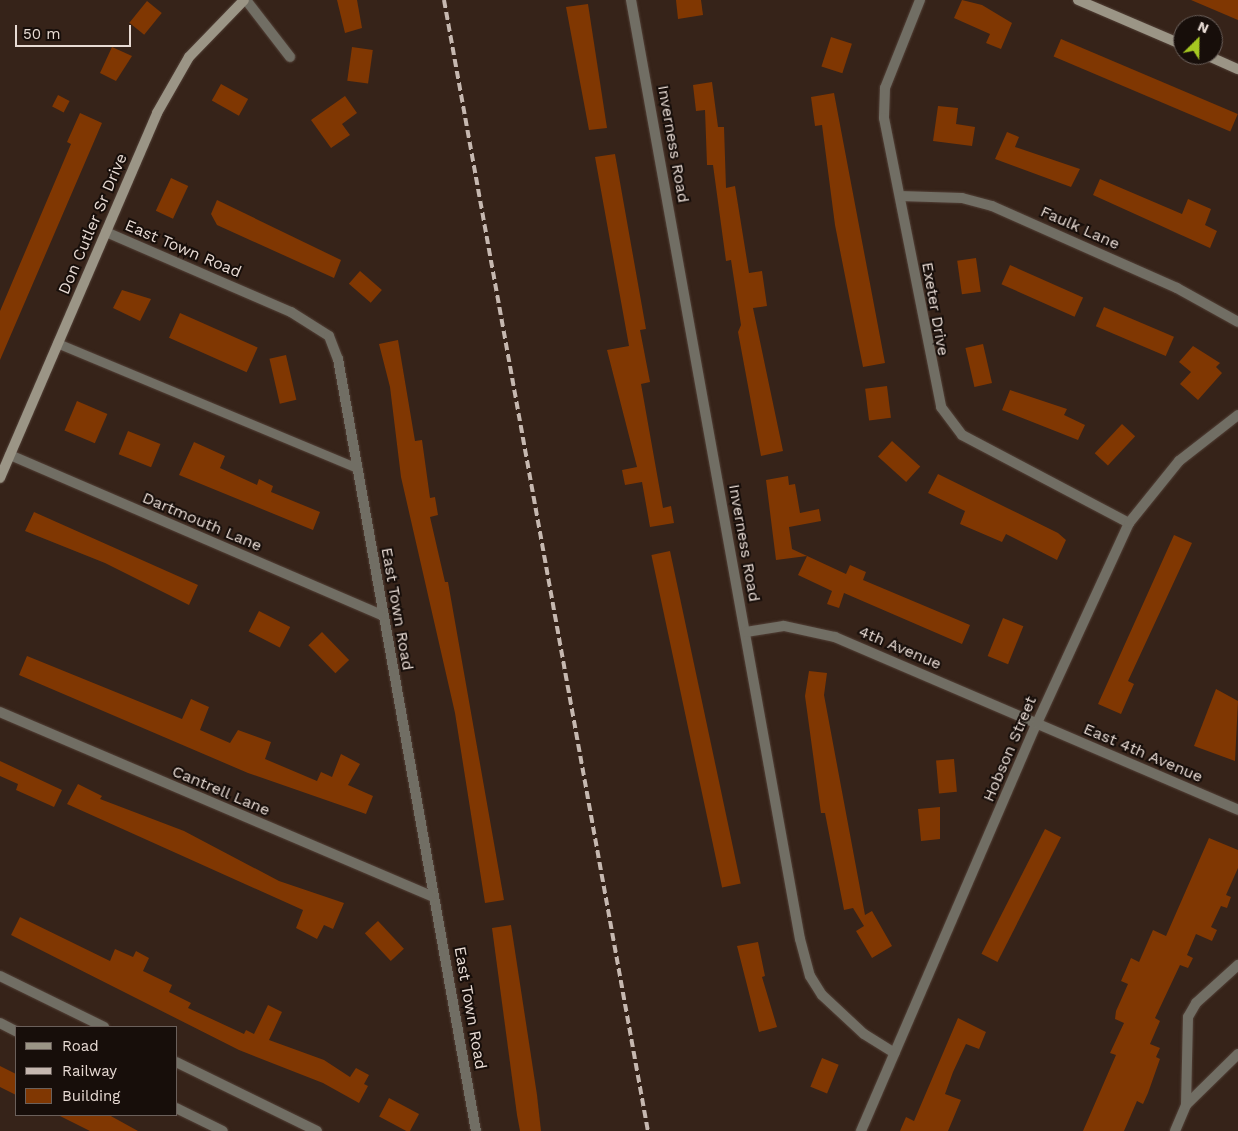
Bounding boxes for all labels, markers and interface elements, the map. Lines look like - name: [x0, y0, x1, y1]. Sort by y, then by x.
- scale bar: [18, 15, 134, 47]
- north arrow: [1173, 15, 1223, 65]
- text: N: [1196, 18, 1211, 37]
- text: 50 m: [23, 25, 60, 43]
- street label: Inverness Road: [653, 84, 693, 204]
- street label: Don Cutler Sr Drive: [54, 150, 132, 298]
- street label: Faulk Lane: [1037, 202, 1123, 254]
- street label: East Town Road: [122, 216, 244, 282]
- street label: Exeter Drive: [917, 260, 953, 358]
- street label: Inverness Road: [724, 483, 764, 603]
- street label: Dartmouth Lane: [139, 488, 265, 556]
- street label: East Town Road: [377, 546, 417, 672]
- street label: 4th Avenue: [856, 622, 944, 674]
- street label: Hobson Street: [979, 693, 1041, 805]
- street label: East 4th Avenue: [1080, 719, 1206, 787]
- street label: Cantrell Lane: [169, 762, 273, 820]
- street label: East Town Road: [450, 945, 490, 1071]
- legend: [15, 1026, 178, 1116]
- text: Road: [62, 1037, 99, 1055]
- text: Railway: [62, 1062, 117, 1080]
- text: Building: [62, 1087, 120, 1105]

